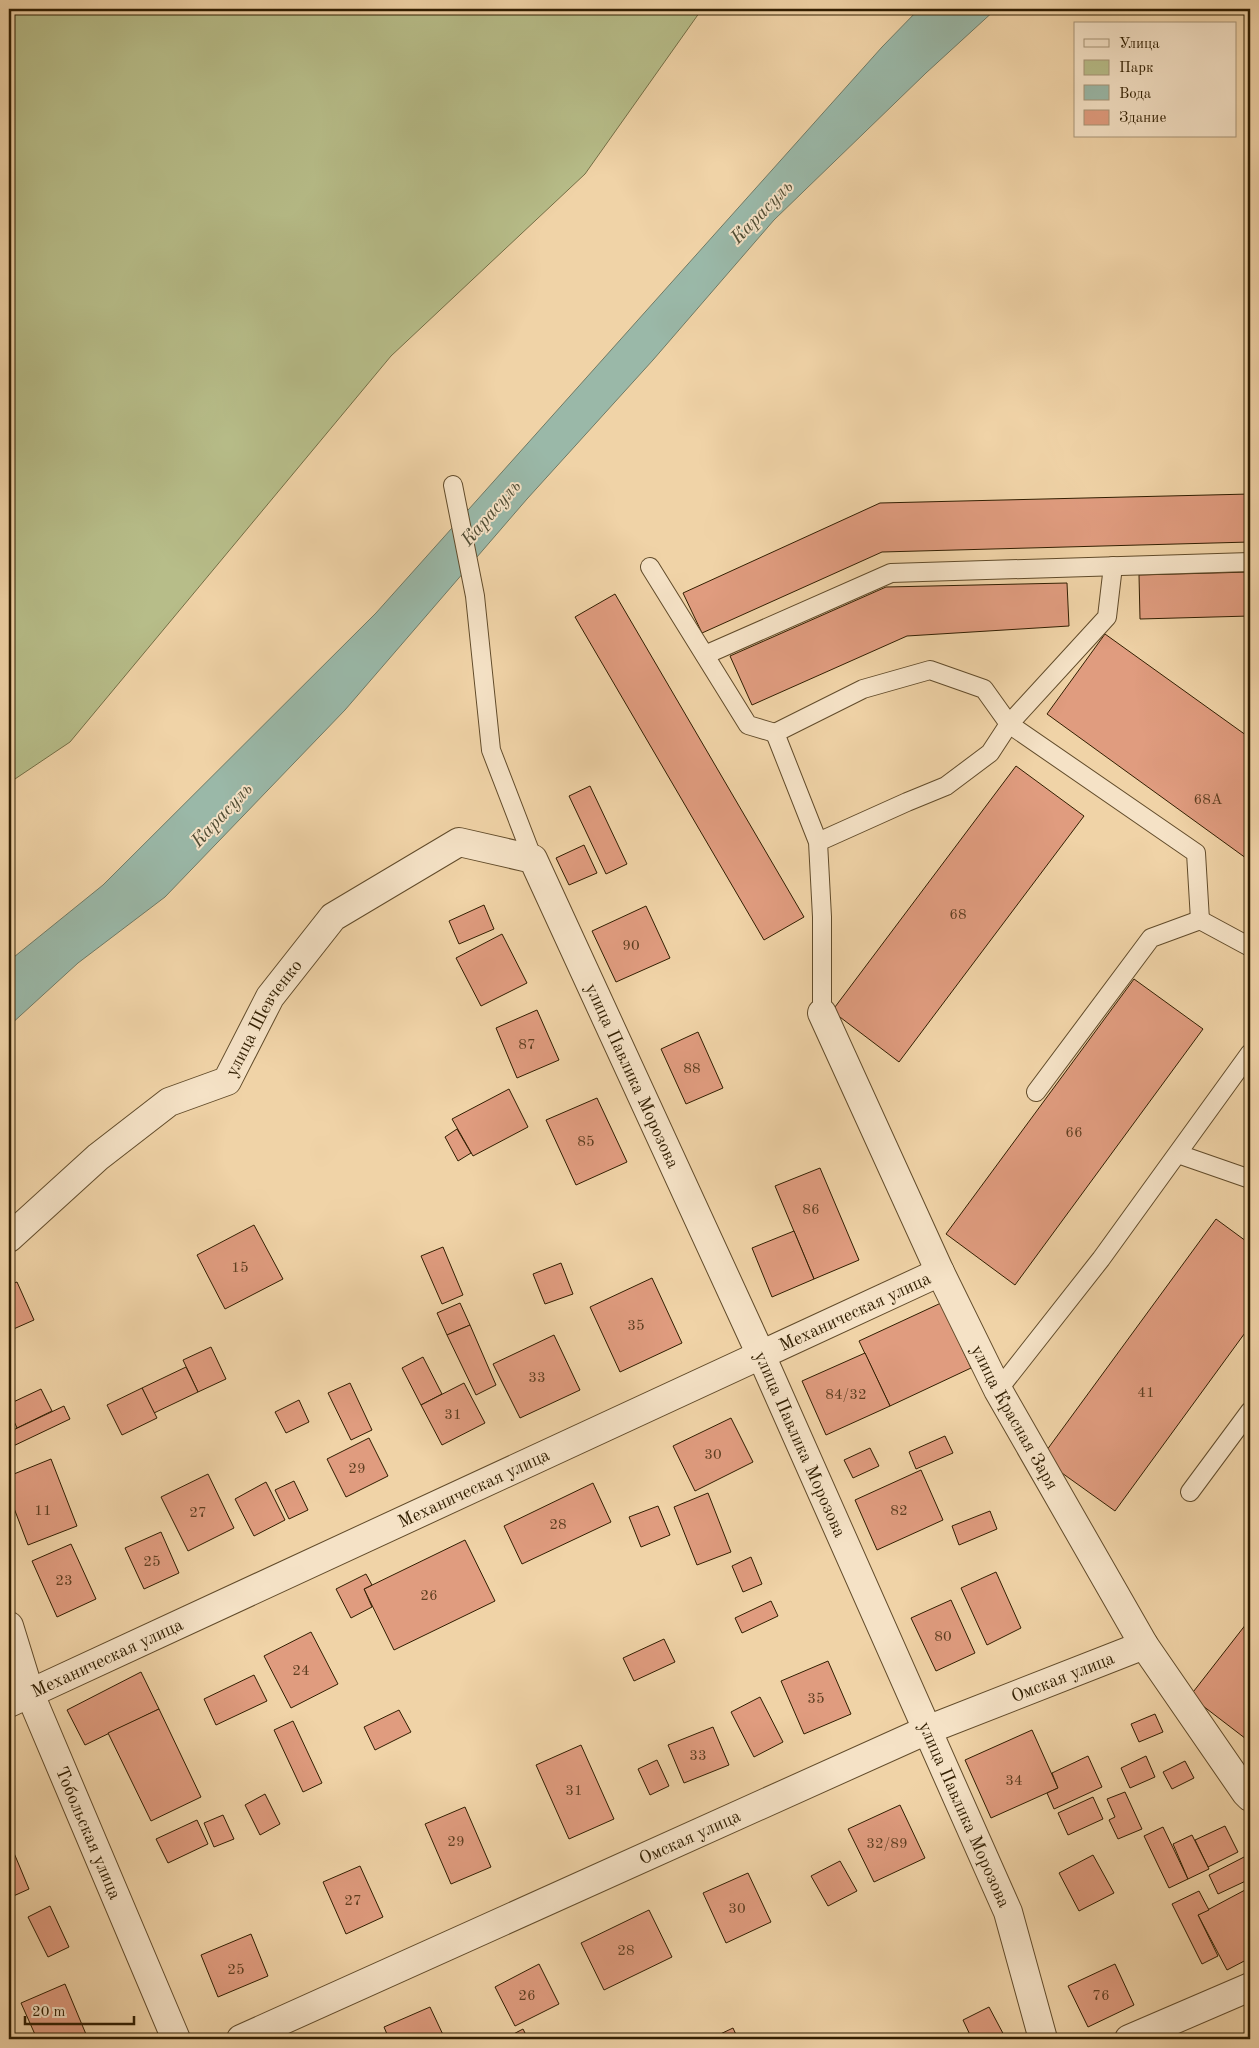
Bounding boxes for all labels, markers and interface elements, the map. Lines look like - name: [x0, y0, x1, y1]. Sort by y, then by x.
- legend: [1074, 22, 1236, 138]
- text: Улица: [1119, 37, 1160, 52]
- text: Парк: [1119, 61, 1154, 76]
- text: Вода: [1119, 87, 1152, 102]
- text: Здание: [1119, 111, 1166, 126]
- water label: Карасуль: [727, 177, 798, 249]
- water label: Карасуль: [458, 477, 525, 551]
- water label: Карасуль: [188, 780, 257, 852]
- house number: 68А: [1194, 793, 1223, 808]
- house number: 68: [949, 908, 967, 923]
- house number: 90: [622, 939, 640, 954]
- street label: улица Шевченко: [223, 956, 306, 1080]
- street label: улица Павлика Морозова: [581, 981, 682, 1171]
- house number: 87: [518, 1038, 536, 1053]
- house number: 88: [683, 1062, 701, 1077]
- house number: 66: [1065, 1126, 1083, 1141]
- house number: 85: [577, 1135, 595, 1150]
- house number: 86: [802, 1203, 820, 1218]
- house number: 15: [231, 1261, 249, 1276]
- street label: Механическая улица: [777, 1270, 934, 1355]
- house number: 35: [627, 1319, 645, 1334]
- street label: улица Красная Заря: [967, 1342, 1061, 1493]
- street label: улица Павлика Морозова: [751, 1349, 849, 1540]
- house number: 33: [528, 1371, 546, 1386]
- house number: 41: [1137, 1386, 1155, 1401]
- house number: 84/32: [825, 1388, 867, 1403]
- house number: 31: [444, 1408, 462, 1423]
- street label: Механическая улица: [395, 1446, 553, 1532]
- house number: 30: [704, 1448, 722, 1463]
- house number: 29: [348, 1462, 366, 1477]
- house number: 11: [34, 1504, 52, 1519]
- house number: 82: [890, 1504, 908, 1519]
- house number: 27: [189, 1506, 207, 1521]
- house number: 28: [549, 1518, 567, 1533]
- house number: 25: [143, 1555, 161, 1570]
- house number: 23: [55, 1574, 73, 1589]
- house number: 26: [420, 1589, 438, 1604]
- street label: Механическая улица: [29, 1616, 186, 1701]
- house number: 80: [934, 1630, 952, 1645]
- street label: Омская улица: [1009, 1649, 1117, 1706]
- house number: 24: [292, 1664, 310, 1679]
- house number: 35: [807, 1692, 825, 1707]
- street label: улица Павлика Морозова: [915, 1719, 1013, 1910]
- house number: 33: [689, 1749, 707, 1764]
- street label: Тобольская улица: [52, 1764, 124, 1902]
- house number: 34: [1005, 1774, 1023, 1789]
- house number: 31: [565, 1784, 583, 1799]
- street label: Омская улица: [636, 1807, 744, 1869]
- house number: 29: [447, 1835, 465, 1850]
- house number: 32/89: [866, 1837, 908, 1852]
- house number: 27: [344, 1894, 362, 1909]
- house number: 30: [728, 1902, 746, 1917]
- house number: 28: [617, 1944, 635, 1959]
- house number: 25: [227, 1963, 245, 1978]
- house number: 26: [518, 1989, 536, 2004]
- house number: 76: [1092, 1989, 1110, 2004]
- scale bar: [25, 1993, 134, 2025]
- text: 20 m: [32, 2005, 66, 2020]

